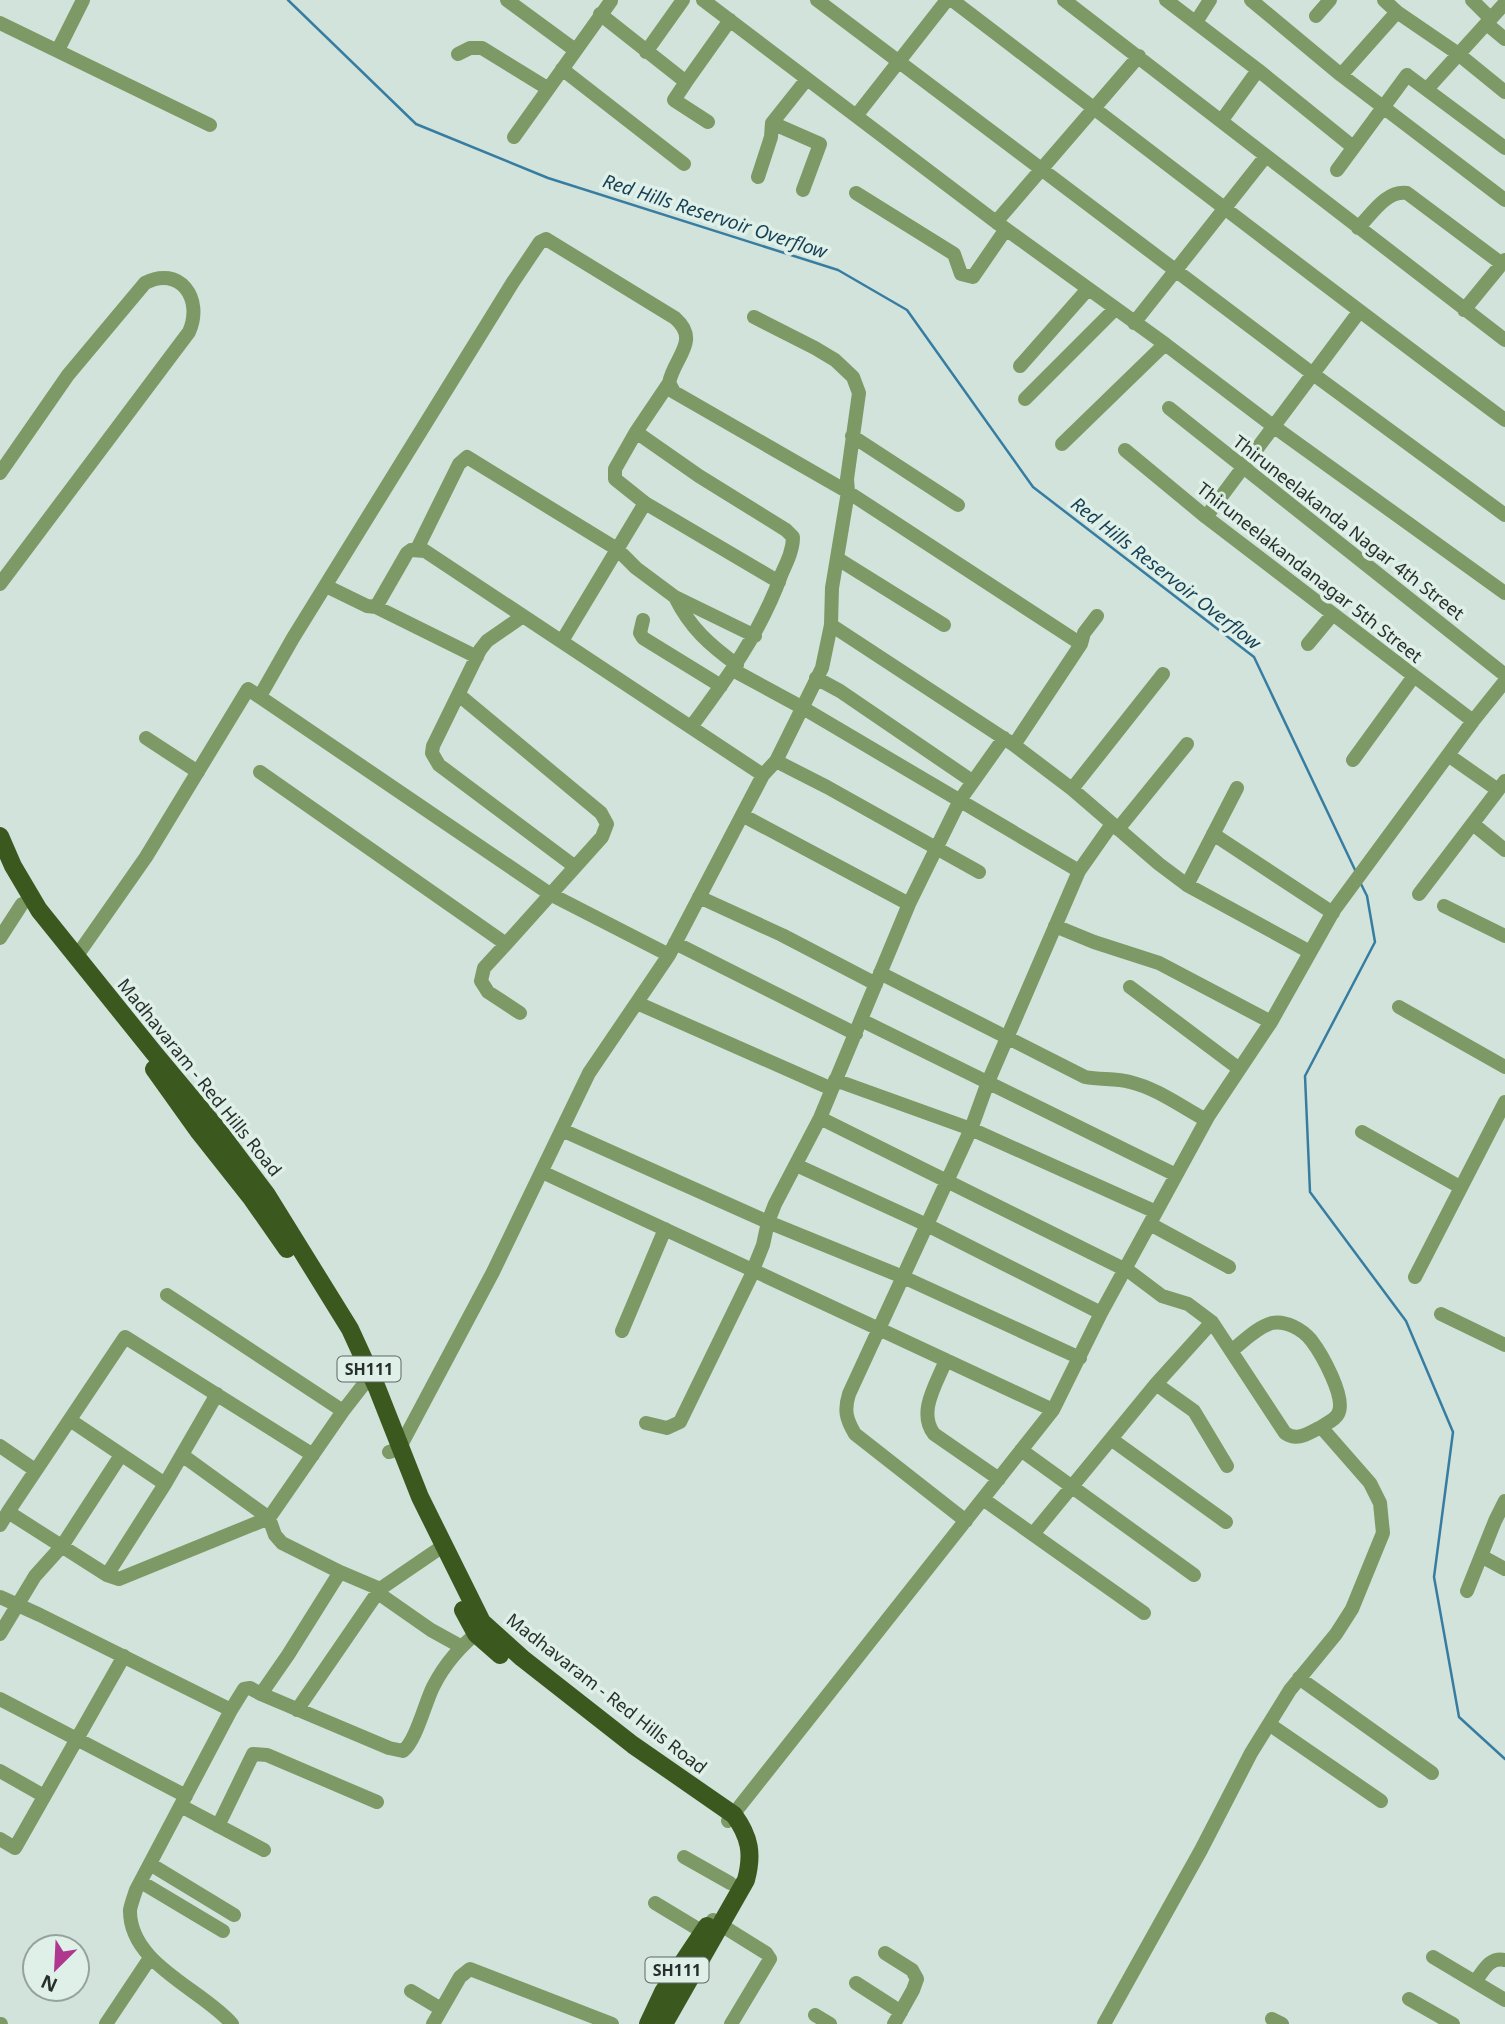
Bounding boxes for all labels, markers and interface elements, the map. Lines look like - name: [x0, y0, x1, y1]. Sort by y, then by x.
- water label: Red Hills Reservoir Overflow: [600, 167, 832, 265]
- street label: Thiruneelakanda Nagar 4th Street: [1228, 429, 1470, 625]
- street label: Thiruneelakandanagar 5th Street: [1192, 476, 1428, 668]
- water label: Red Hills Reservoir Overflow: [1066, 491, 1267, 656]
- street label: Madhavaram - Red Hills Road: [113, 973, 287, 1181]
- road number: SH111: [338, 1357, 400, 1382]
- street label: Madhavaram - Red Hills Road: [502, 1607, 712, 1779]
- north arrow: [21, 1933, 91, 2003]
- road number: SH111: [646, 1958, 708, 1982]
- text: N: [37, 1969, 61, 1999]

